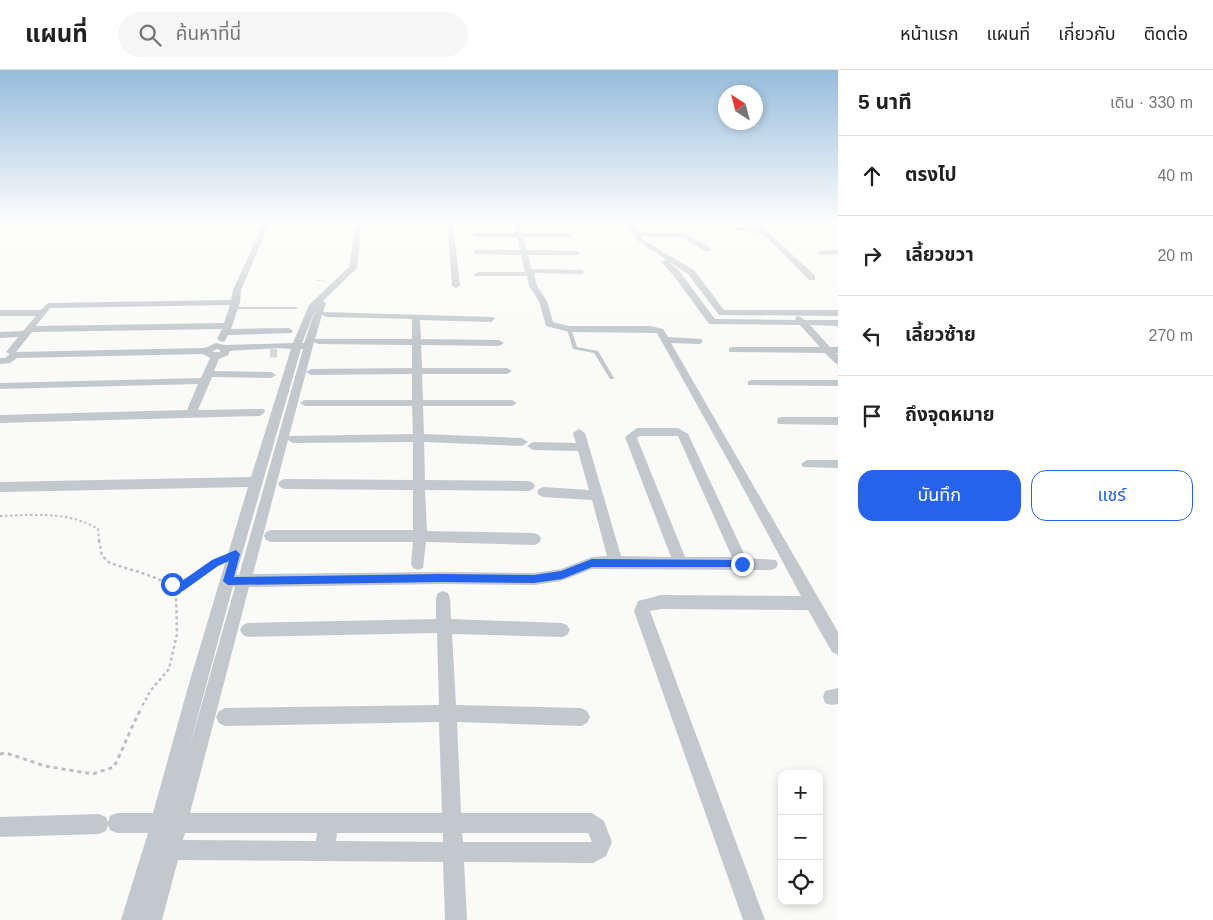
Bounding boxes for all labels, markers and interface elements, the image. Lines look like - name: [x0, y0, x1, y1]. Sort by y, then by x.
- search box: [118, 12, 468, 57]
- text: แผนที่: [25, 20, 88, 47]
- icon: search: [136, 21, 164, 49]
- text: ค้นหาที่นี่: [176, 23, 241, 44]
- text: หน้าแรก: [900, 24, 958, 44]
- text: แผนที่: [986, 24, 1030, 44]
- text: เกี่ยวกับ: [1058, 24, 1116, 44]
- text: ติดต่อ: [1144, 24, 1188, 44]
- north arrow: [718, 85, 763, 130]
- text: 5 นาที: [858, 90, 912, 113]
- text: เดิน · 330 m: [1110, 94, 1193, 111]
- icon: ahead: [858, 162, 886, 190]
- text: ตรงไป: [905, 164, 957, 185]
- text: 40 m: [1157, 167, 1193, 184]
- icon: right: [858, 242, 886, 270]
- text: เลี้ยวขวา: [905, 244, 974, 265]
- text: 20 m: [1157, 247, 1193, 264]
- icon: left: [858, 322, 886, 350]
- text: เลี้ยวซ้าย: [905, 324, 976, 345]
- text: 270 m: [1149, 327, 1193, 344]
- icon: arrive: [858, 402, 886, 430]
- text: ถึงจุดหมาย: [905, 404, 995, 425]
- button: บันทึก: [858, 470, 1021, 521]
- button: แชร์: [1031, 470, 1193, 521]
- route end: [731, 553, 754, 576]
- route start: [161, 573, 184, 596]
- map controls: [778, 770, 823, 905]
- button: +: [778, 770, 823, 815]
- button: −: [778, 815, 823, 860]
- button: locate: [778, 860, 823, 905]

